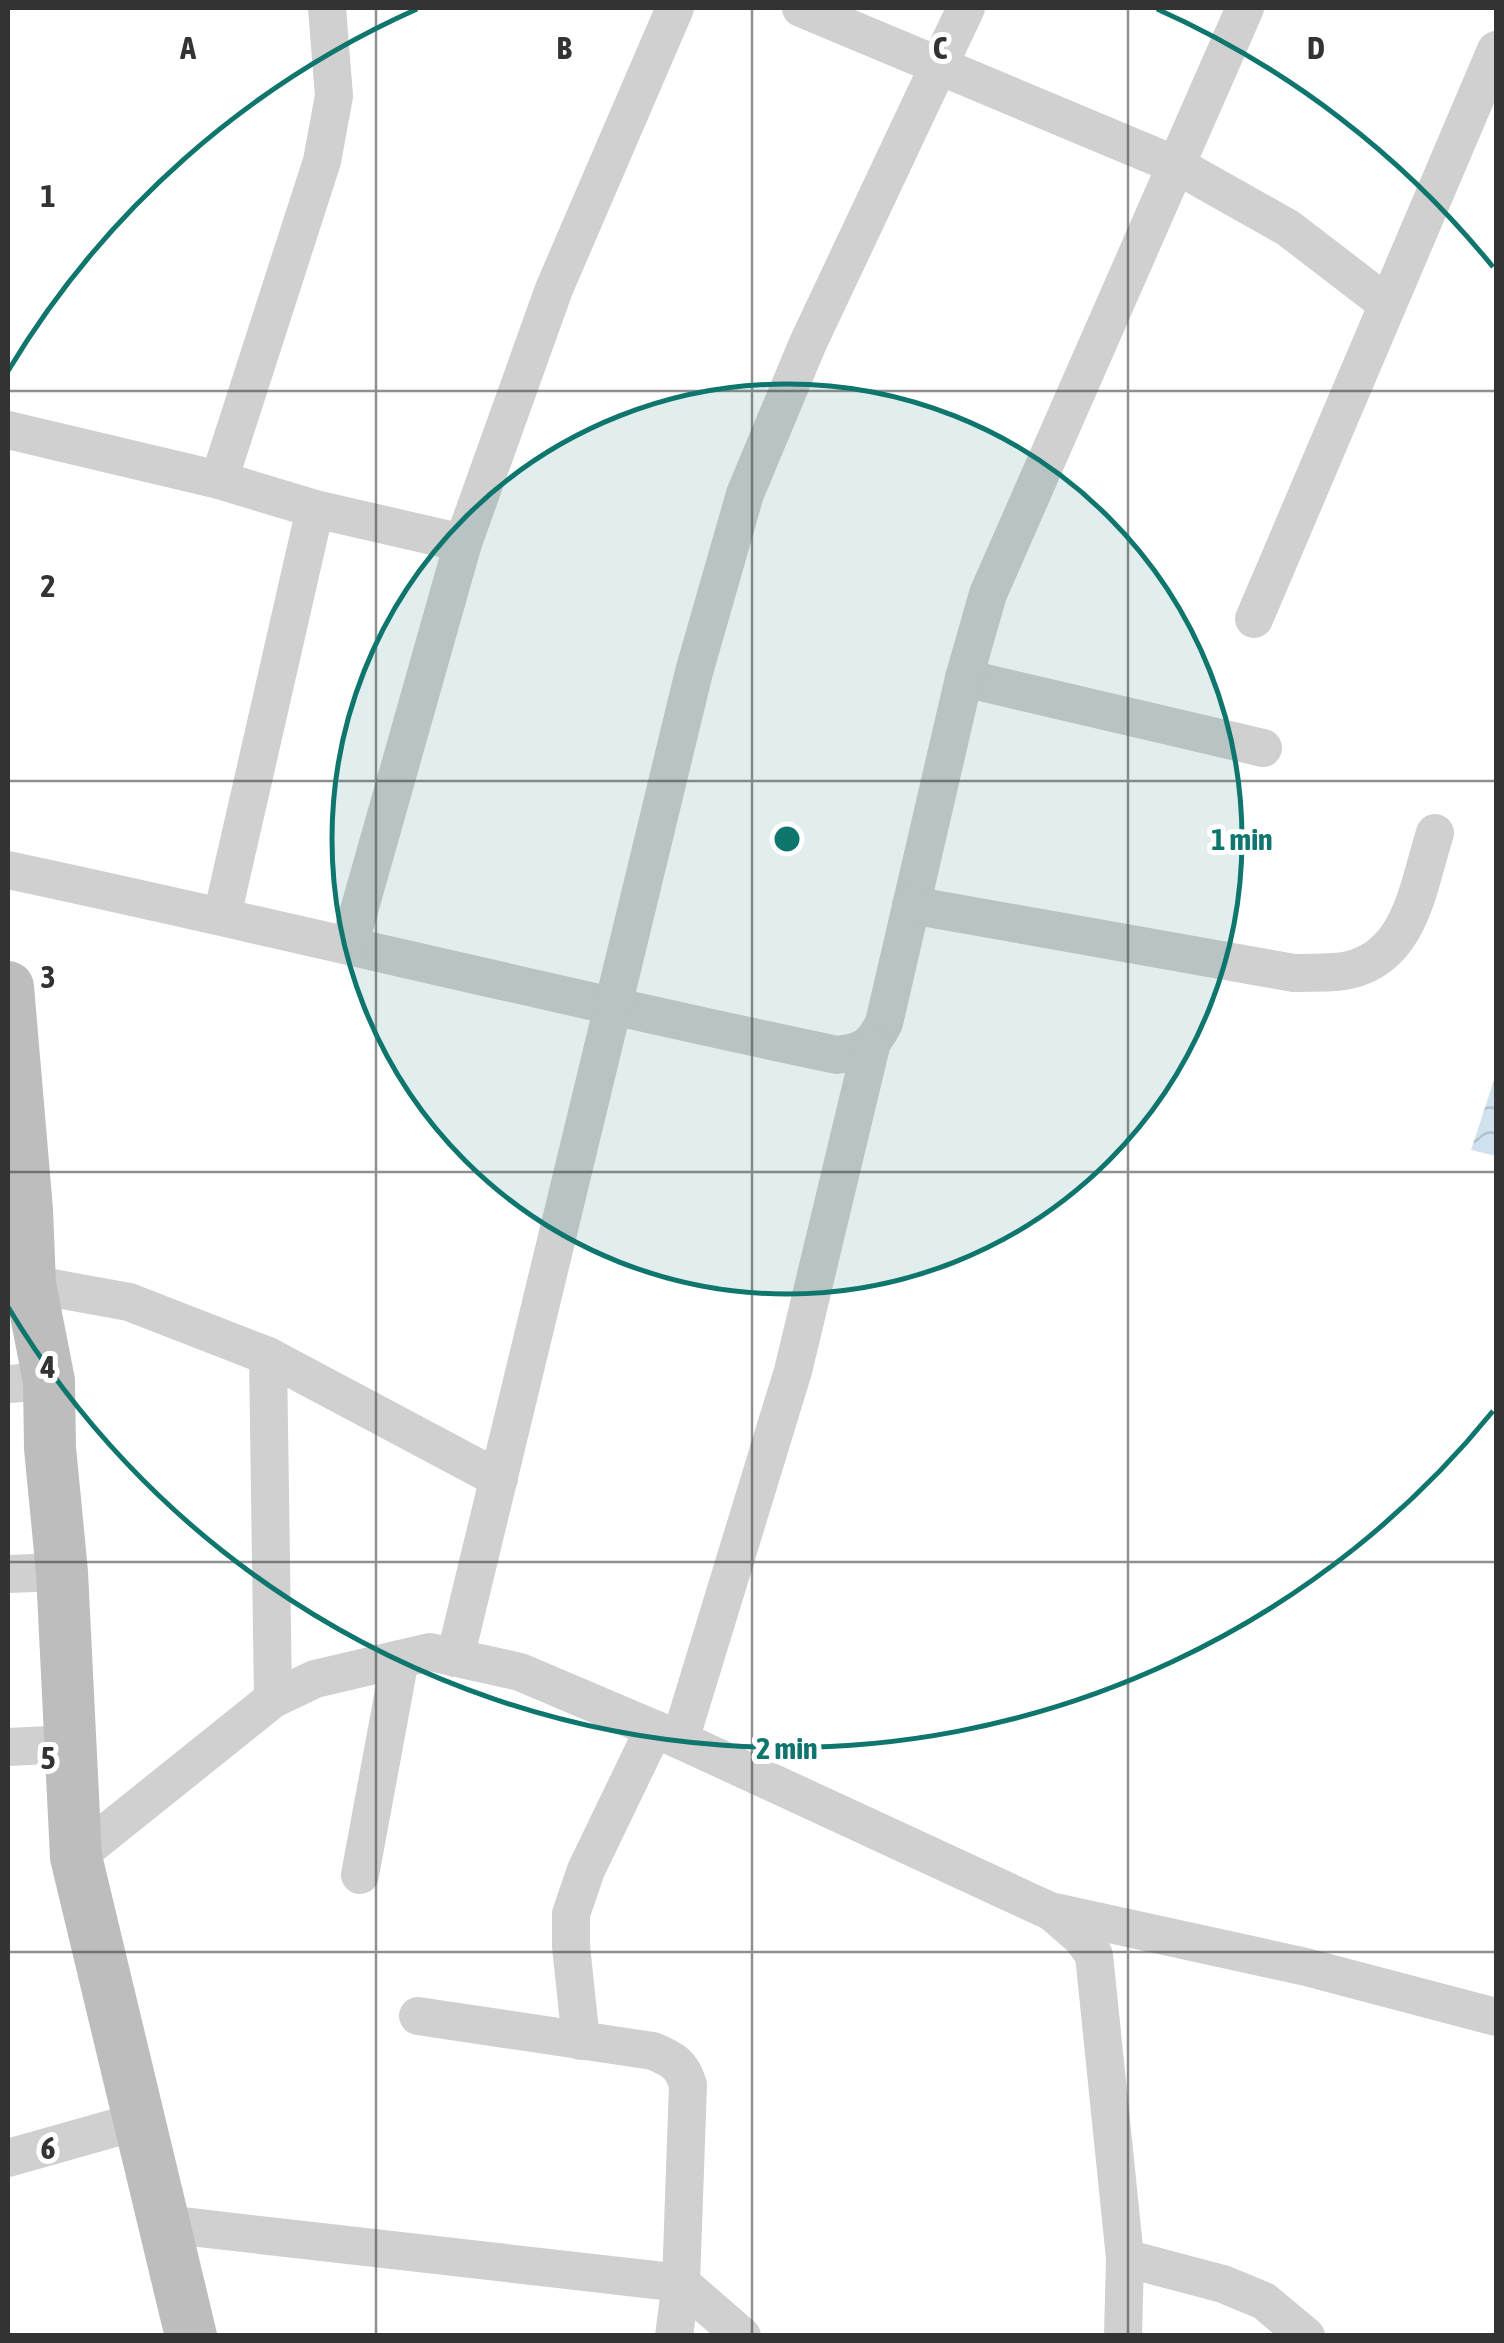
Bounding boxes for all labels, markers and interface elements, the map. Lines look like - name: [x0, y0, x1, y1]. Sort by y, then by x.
- text: A: [179, 29, 196, 66]
- text: B: [556, 29, 572, 66]
- text: C: [933, 29, 948, 66]
- text: D: [1307, 29, 1325, 66]
- text: 1: [40, 177, 56, 214]
- text: 2: [40, 567, 56, 604]
- centre of rings: [769, 821, 805, 857]
- text: 1 min: [1211, 822, 1273, 856]
- text: 3: [40, 958, 56, 995]
- text: 4: [39, 1348, 56, 1385]
- text: 2 min: [756, 1731, 818, 1765]
- text: 5: [40, 1739, 56, 1776]
- text: 6: [40, 2129, 56, 2166]

